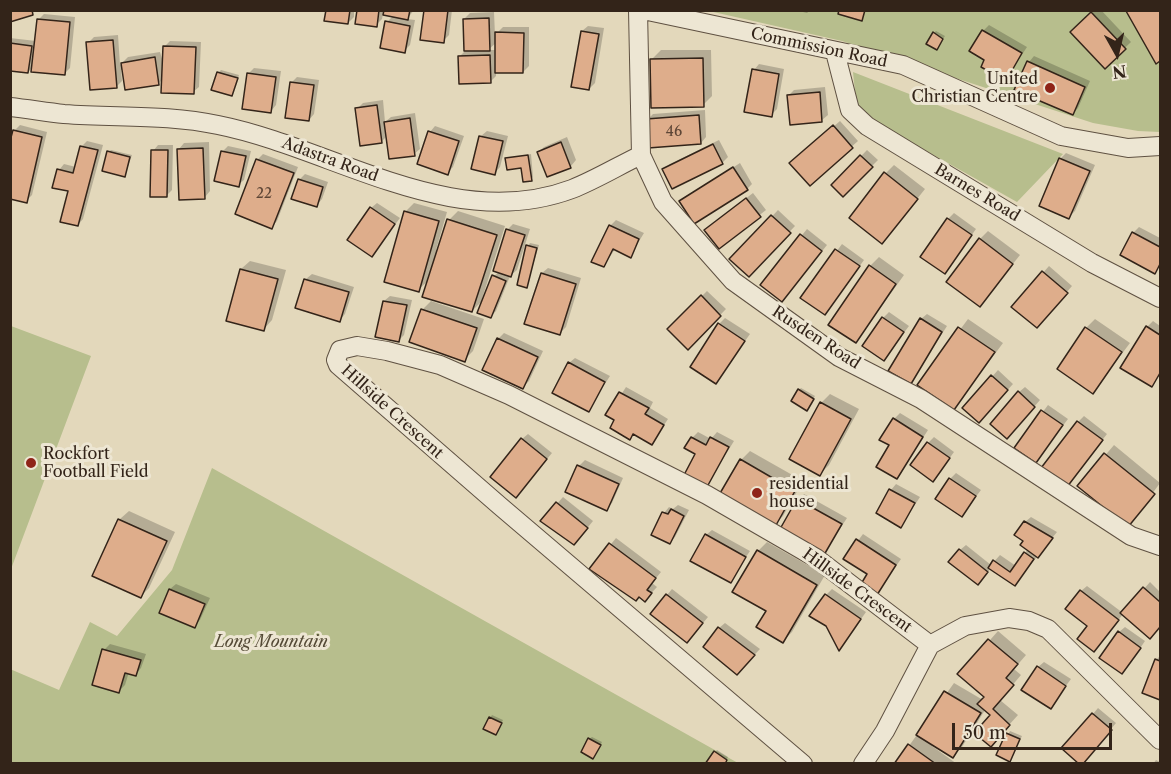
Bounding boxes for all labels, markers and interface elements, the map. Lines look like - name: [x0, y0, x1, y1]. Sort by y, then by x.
- street label: Commission Road: [749, 24, 889, 72]
- north arrow: [1087, 24, 1147, 84]
- text: N: [1111, 61, 1128, 83]
- place label: United Christian Centre: [911, 69, 1038, 107]
- marker: United Christian Centre: [1043, 81, 1057, 95]
- house number: 46: [666, 124, 682, 140]
- street label: Adastra Road: [279, 134, 381, 186]
- street label: Barnes Road: [931, 160, 1023, 226]
- house number: 22: [256, 186, 272, 202]
- street label: Rusden Road: [768, 302, 864, 374]
- street label: Hillside Crescent: [337, 361, 447, 463]
- place label: Rockfort Football Field: [43, 444, 149, 482]
- marker: Rockfort Football Field: [24, 456, 38, 470]
- place label: residential house: [769, 474, 849, 512]
- marker: residential house: [750, 486, 764, 500]
- street label: Hillside Crescent: [798, 545, 916, 637]
- park label: Long Mountain: [214, 632, 328, 652]
- scale bar: [955, 711, 1116, 749]
- text: 50 m: [963, 722, 1006, 744]

